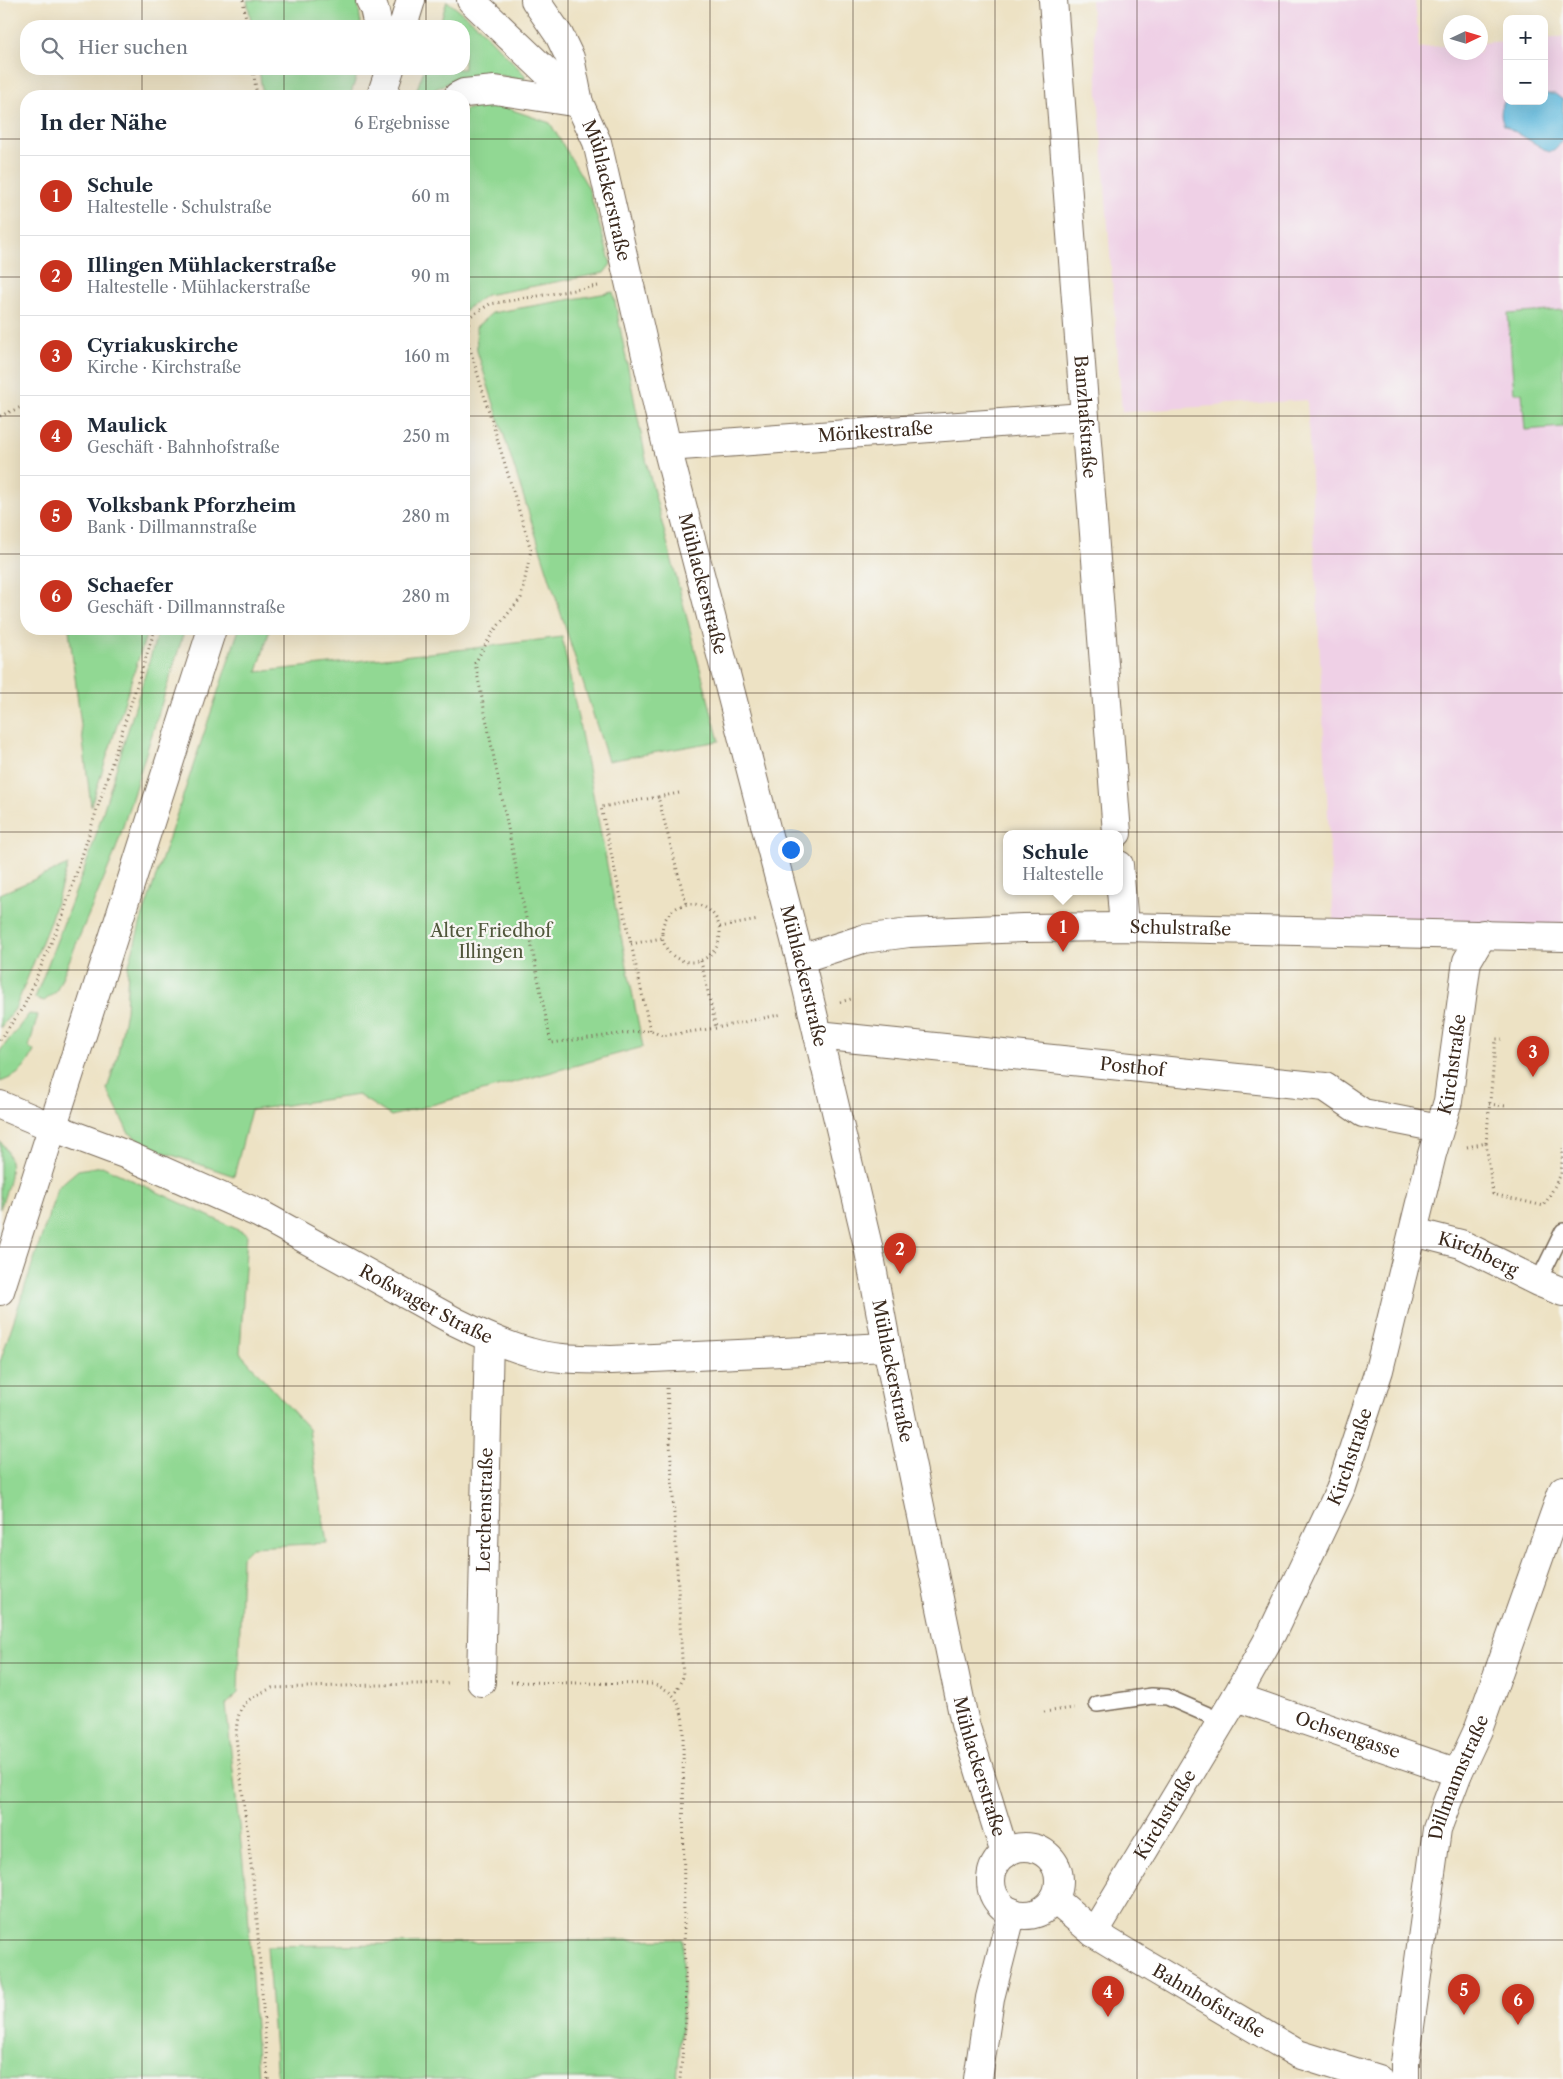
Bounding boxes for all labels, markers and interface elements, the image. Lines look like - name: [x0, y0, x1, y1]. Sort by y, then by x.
- north arrow: [1443, 15, 1488, 60]
- map controls: [1503, 15, 1548, 105]
- button: +: [1503, 15, 1548, 60]
- search box: [20, 20, 470, 75]
- icon: search: [38, 34, 66, 62]
- text: Hier suchen: [78, 36, 188, 59]
- button: −: [1503, 60, 1548, 105]
- text: In der Nähe: [40, 110, 167, 135]
- text: 6 Ergebnisse: [354, 113, 450, 133]
- street label: Mühlackerstraße: [577, 116, 635, 263]
- text: Schule: [87, 174, 153, 197]
- text: 1: [52, 186, 60, 206]
- text: 60 m: [411, 186, 450, 206]
- text: Haltestelle · Schulstraße: [87, 197, 272, 217]
- text: Illingen Mühlackerstraße: [87, 254, 336, 277]
- text: 2: [51, 266, 61, 286]
- text: 90 m: [411, 266, 450, 286]
- text: Haltestelle · Mühlackerstraße: [87, 277, 311, 297]
- text: Cyriakuskirche: [87, 334, 238, 357]
- text: 3: [51, 346, 61, 366]
- text: 160 m: [405, 346, 450, 366]
- street label: Banzhafstraße: [1069, 354, 1101, 479]
- text: Kirche · Kirchstraße: [87, 357, 241, 377]
- text: Maulick: [87, 414, 167, 437]
- street label: Mörikestraße: [817, 417, 934, 447]
- text: 4: [51, 426, 61, 446]
- text: 250 m: [403, 426, 450, 446]
- text: Geschäft · Bahnhofstraße: [87, 437, 280, 457]
- text: Volksbank Pforzheim: [87, 494, 296, 517]
- text: 5: [52, 506, 60, 526]
- text: 280 m: [402, 506, 450, 526]
- street label: Mühlackerstraße: [674, 511, 731, 657]
- text: Bank · Dillmannstraße: [87, 517, 257, 537]
- text: Schaefer: [87, 574, 173, 597]
- text: 6: [51, 586, 61, 606]
- text: 280 m: [402, 586, 450, 606]
- text: Geschäft · Dillmannstraße: [87, 597, 285, 617]
- popup: [1003, 830, 1123, 895]
- your location: [778, 837, 804, 863]
- text: Schule: [1022, 841, 1089, 864]
- text: Haltestelle: [1022, 864, 1104, 884]
- street label: Mühlackerstraße: [775, 903, 831, 1049]
- pin: 1: [1047, 911, 1079, 952]
- street label: Schulstraße: [1129, 916, 1231, 940]
- park label: Alter Friedhof Illingen: [429, 920, 554, 963]
- street label: Kirchstraße: [1433, 1013, 1471, 1117]
- pin: 3: [1517, 1036, 1549, 1077]
- street label: Posthof: [1099, 1053, 1169, 1082]
- street label: Kirchberg: [1436, 1228, 1522, 1282]
- pin: 2: [884, 1233, 916, 1274]
- street label: Roßwager Straße: [355, 1260, 496, 1349]
- street label: Mühlackerstraße: [867, 1298, 917, 1444]
- street label: Kirchstraße: [1323, 1405, 1377, 1509]
- street label: Lerchenstraße: [473, 1447, 497, 1573]
- street label: Mühlackerstraße: [949, 1694, 1010, 1839]
- street label: Ochsengasse: [1292, 1707, 1403, 1763]
- street label: Dillmannstraße: [1425, 1712, 1493, 1841]
- street label: Kirchstraße: [1130, 1766, 1201, 1864]
- street label: Bahnhofstraße: [1148, 1959, 1269, 2043]
- pin: 5: [1448, 1974, 1480, 2015]
- pin: 4: [1092, 1976, 1124, 2017]
- pin: 6: [1502, 1984, 1534, 2025]

